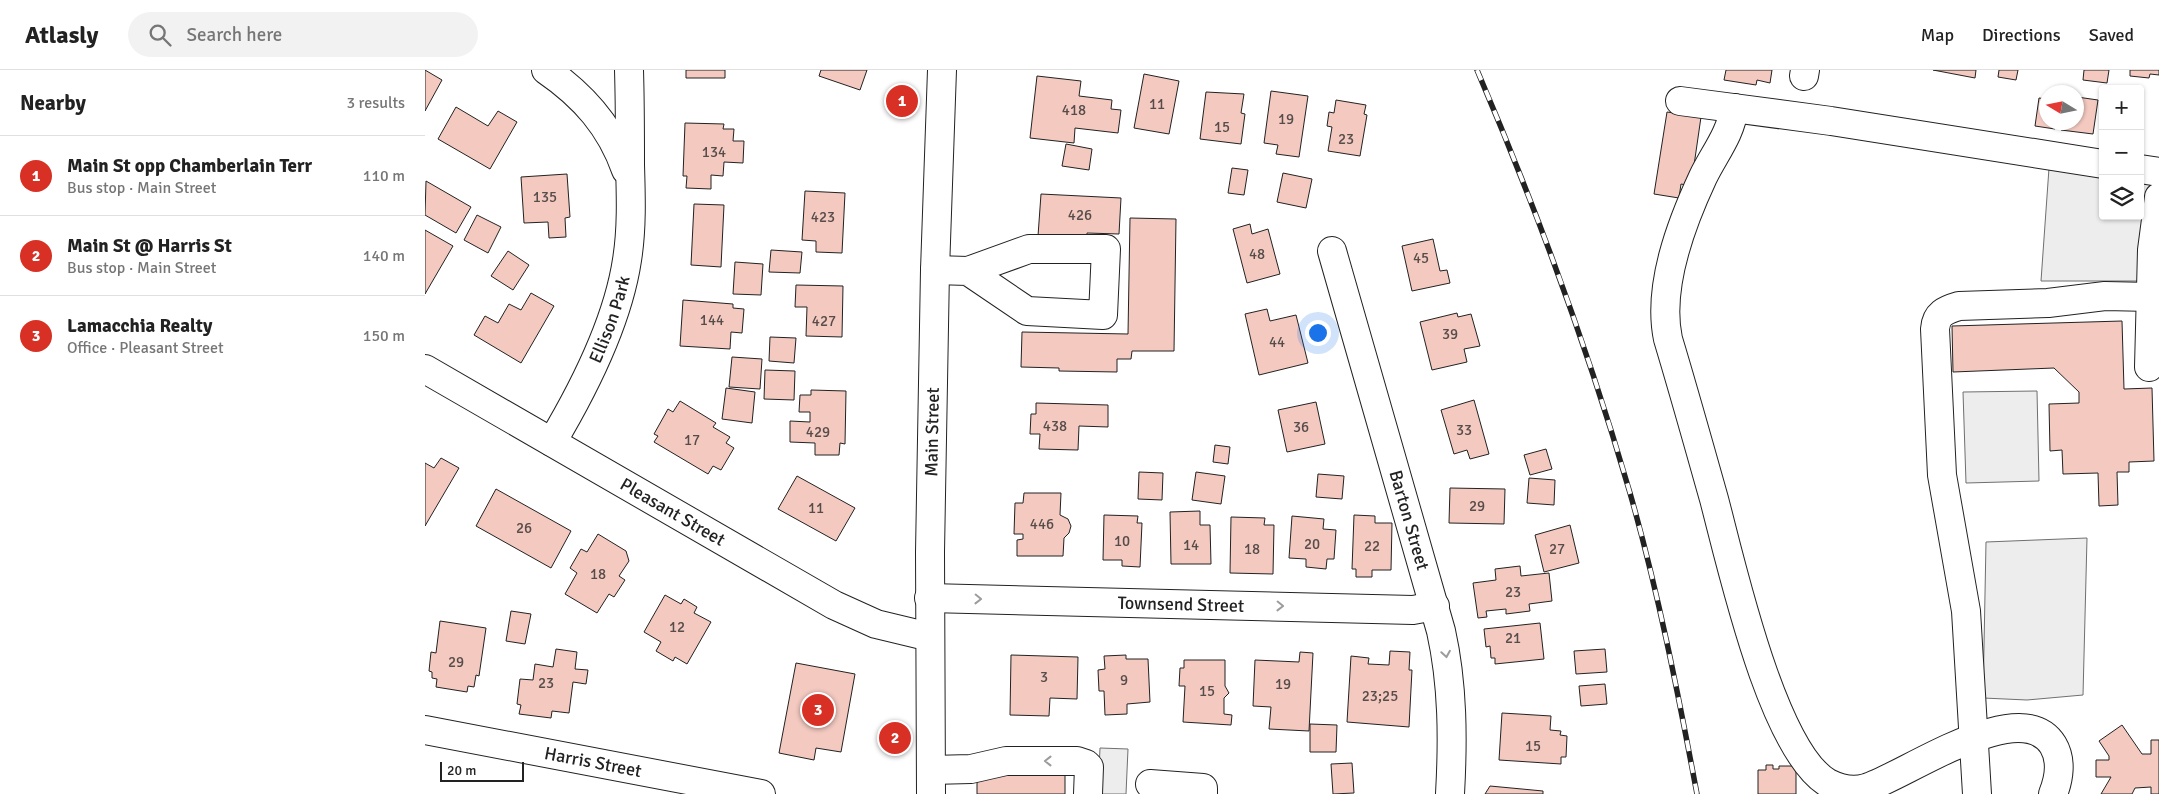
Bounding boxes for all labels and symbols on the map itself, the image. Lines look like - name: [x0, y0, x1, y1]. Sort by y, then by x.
- pin: 1: [886, 82, 918, 120]
- north arrow: [2039, 85, 2084, 130]
- house number: 11: [1149, 95, 1165, 113]
- house number: 418: [1062, 101, 1086, 119]
- house number: 19: [1278, 110, 1294, 128]
- house number: 15: [1214, 118, 1230, 136]
- house number: 23: [1338, 130, 1354, 148]
- house number: 134: [702, 143, 726, 161]
- house number: 135: [533, 188, 557, 206]
- house number: 426: [1068, 206, 1092, 224]
- house number: 423: [811, 208, 835, 226]
- house number: 48: [1249, 245, 1265, 263]
- house number: 45: [1413, 249, 1429, 267]
- street label: Ellison Park: [584, 274, 635, 366]
- house number: 144: [700, 311, 724, 329]
- house number: 427: [812, 312, 836, 330]
- your location: [1305, 320, 1331, 346]
- house number: 39: [1442, 325, 1458, 343]
- house number: 44: [1269, 333, 1285, 351]
- street label: Main Street: [920, 387, 944, 477]
- house number: 438: [1043, 417, 1067, 435]
- house number: 36: [1293, 418, 1309, 436]
- house number: 33: [1456, 421, 1472, 439]
- house number: 429: [806, 423, 830, 441]
- house number: 17: [684, 431, 700, 449]
- street label: Barton Street: [1384, 467, 1434, 573]
- street label: Pleasant Street: [616, 473, 729, 551]
- house number: 29: [1469, 497, 1485, 515]
- house number: 11: [808, 499, 824, 517]
- house number: 446: [1030, 515, 1054, 533]
- house number: 26: [516, 519, 532, 537]
- house number: 10: [1114, 532, 1130, 550]
- house number: 20: [1304, 535, 1320, 553]
- house number: 14: [1183, 536, 1199, 554]
- house number: 22: [1364, 537, 1380, 555]
- house number: 18: [1244, 540, 1260, 558]
- house number: 27: [1549, 540, 1565, 558]
- house number: 18: [590, 565, 606, 583]
- house number: 23: [1505, 583, 1521, 601]
- street label: Townsend Street: [1117, 592, 1244, 617]
- one-way arrow: [974, 594, 982, 605]
- one-way arrow: [1276, 600, 1284, 611]
- house number: 12: [669, 618, 685, 636]
- house number: 21: [1505, 629, 1521, 647]
- one-way arrow: [1440, 649, 1450, 658]
- house number: 29: [448, 653, 464, 671]
- house number: 3: [1040, 668, 1048, 686]
- house number: 9: [1120, 671, 1128, 689]
- house number: 23: [538, 674, 554, 692]
- house number: 19: [1275, 675, 1291, 693]
- house number: 15: [1199, 682, 1215, 700]
- house number: 23;25: [1362, 687, 1398, 705]
- pin: 3: [802, 691, 834, 729]
- pin: 2: [879, 719, 911, 757]
- house number: 15: [1525, 737, 1541, 755]
- street label: Harris Street: [543, 742, 643, 782]
- one-way arrow: [1044, 756, 1052, 766]
- scale bar: [440, 759, 524, 782]

